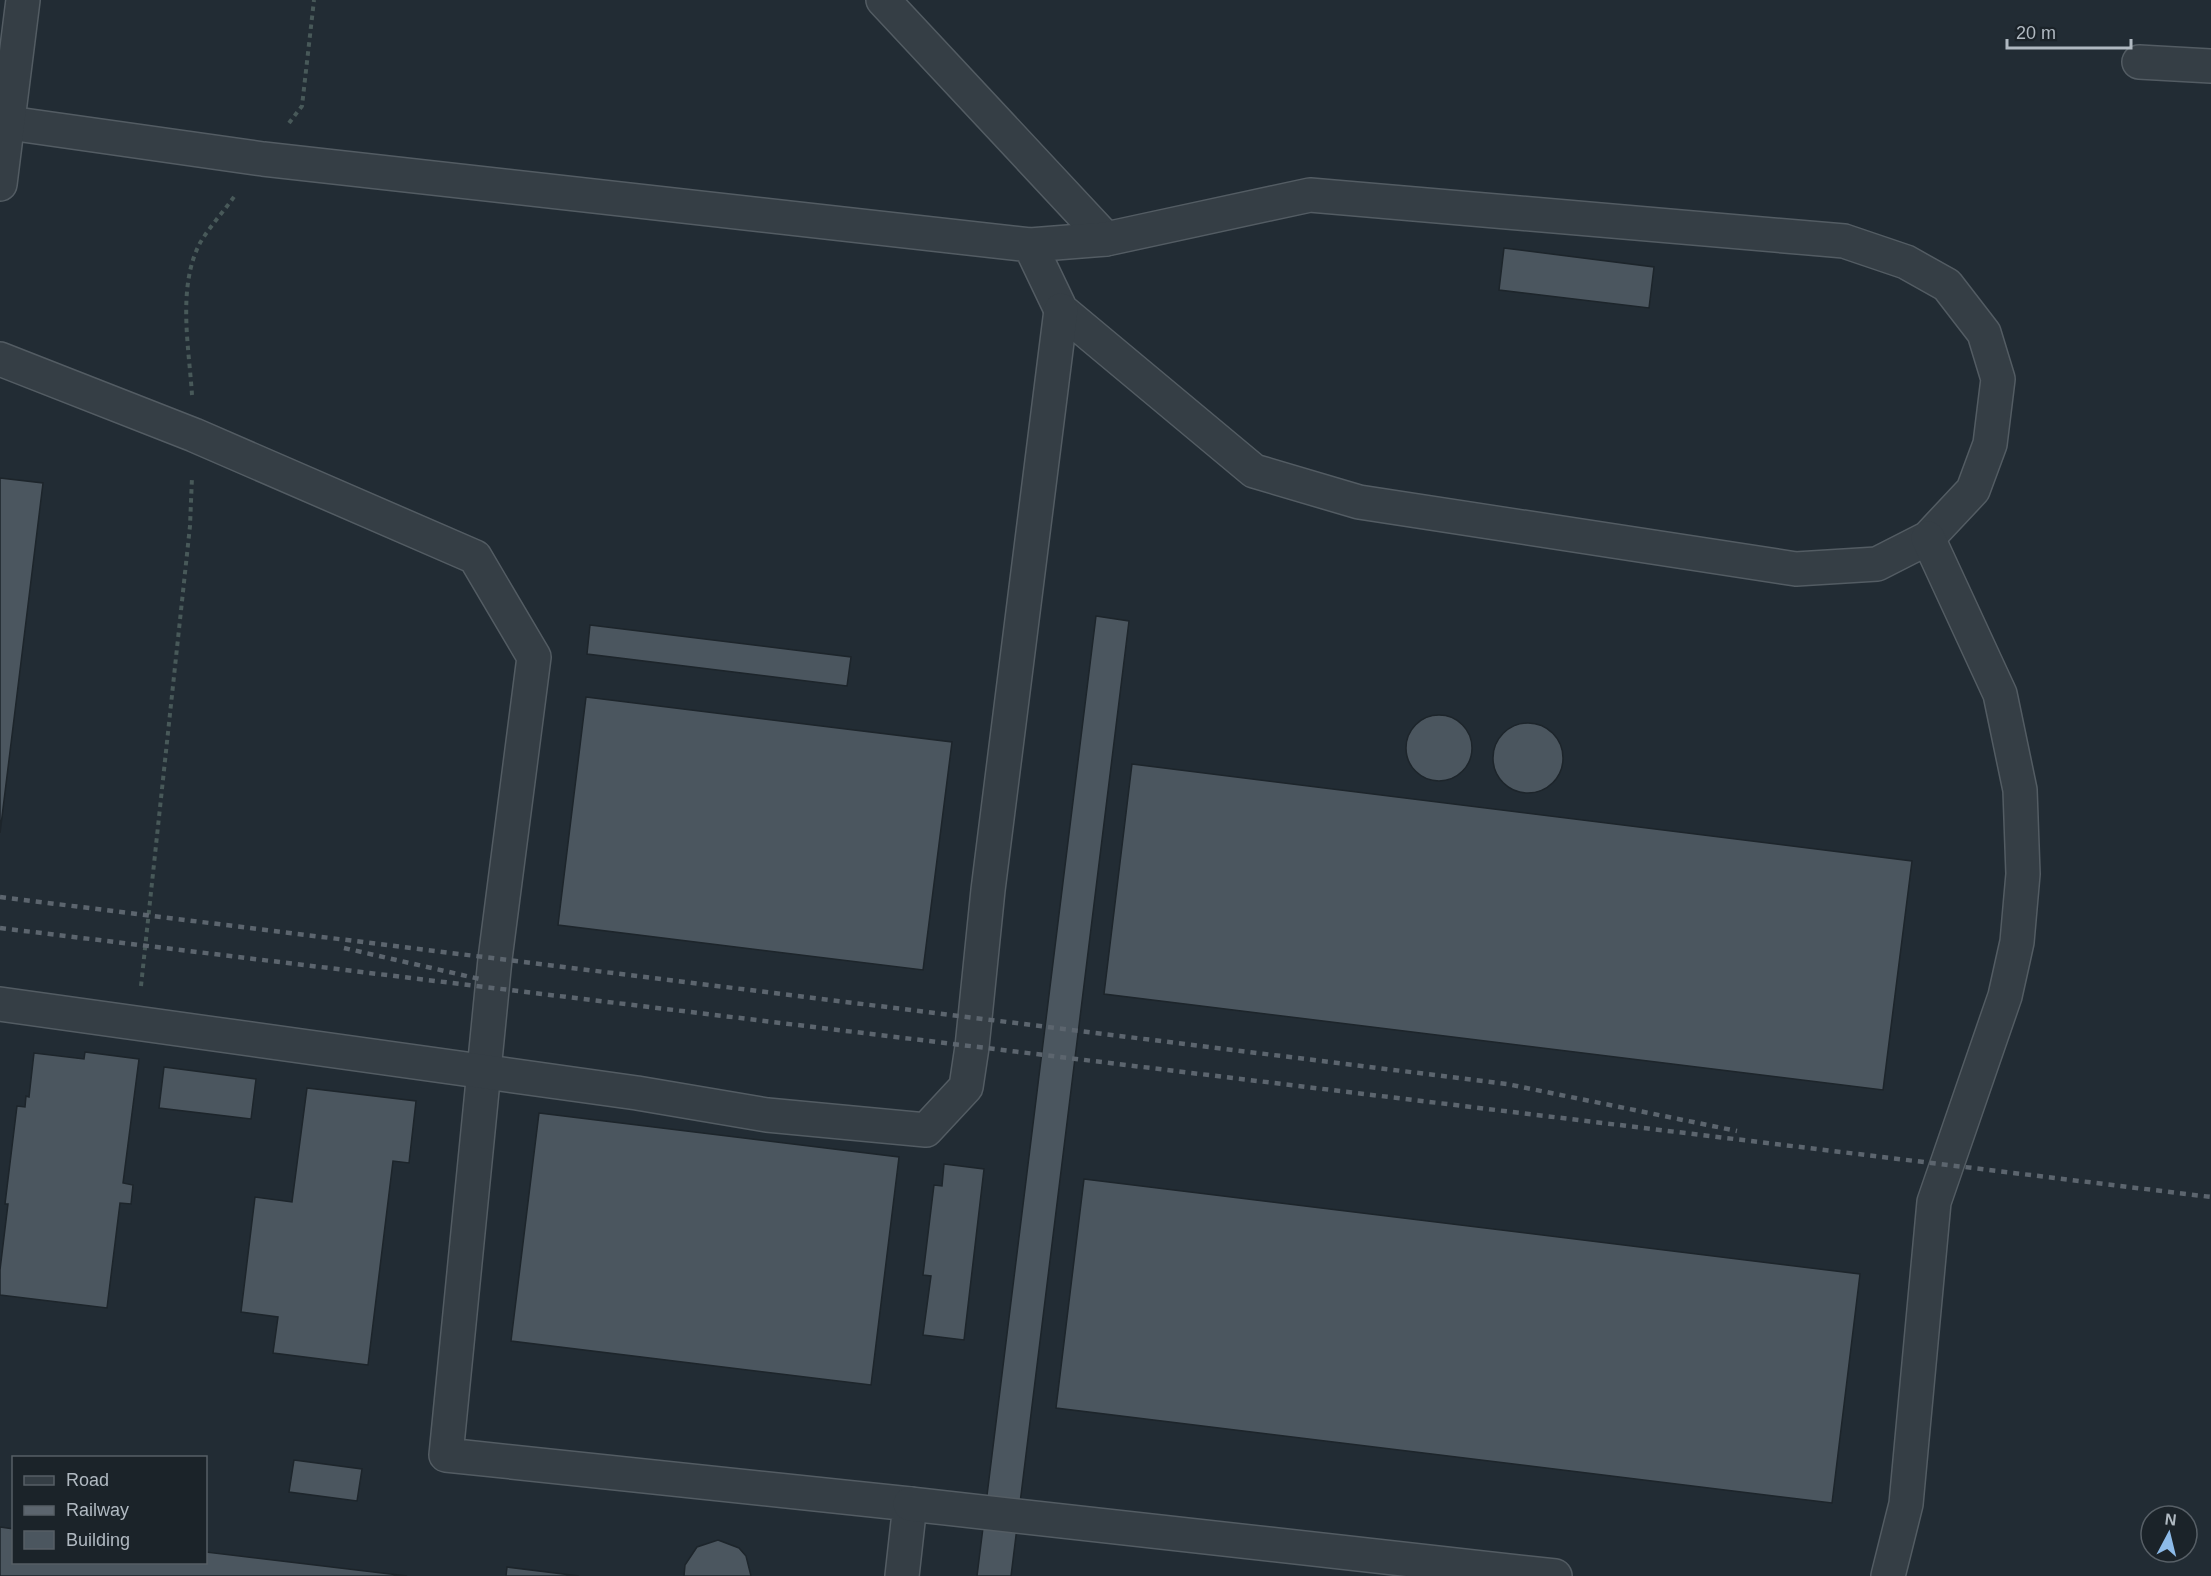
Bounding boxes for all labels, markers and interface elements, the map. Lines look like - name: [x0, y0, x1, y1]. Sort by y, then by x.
- scale bar: [2007, 12, 2132, 50]
- text: 20 m: [2016, 23, 2056, 43]
- legend: [12, 1456, 207, 1564]
- text: Road: [66, 1470, 109, 1490]
- text: Railway: [66, 1500, 129, 1520]
- north arrow: [2139, 1504, 2199, 1564]
- text: N: [2164, 1510, 2178, 1529]
- text: Building: [66, 1530, 130, 1550]

